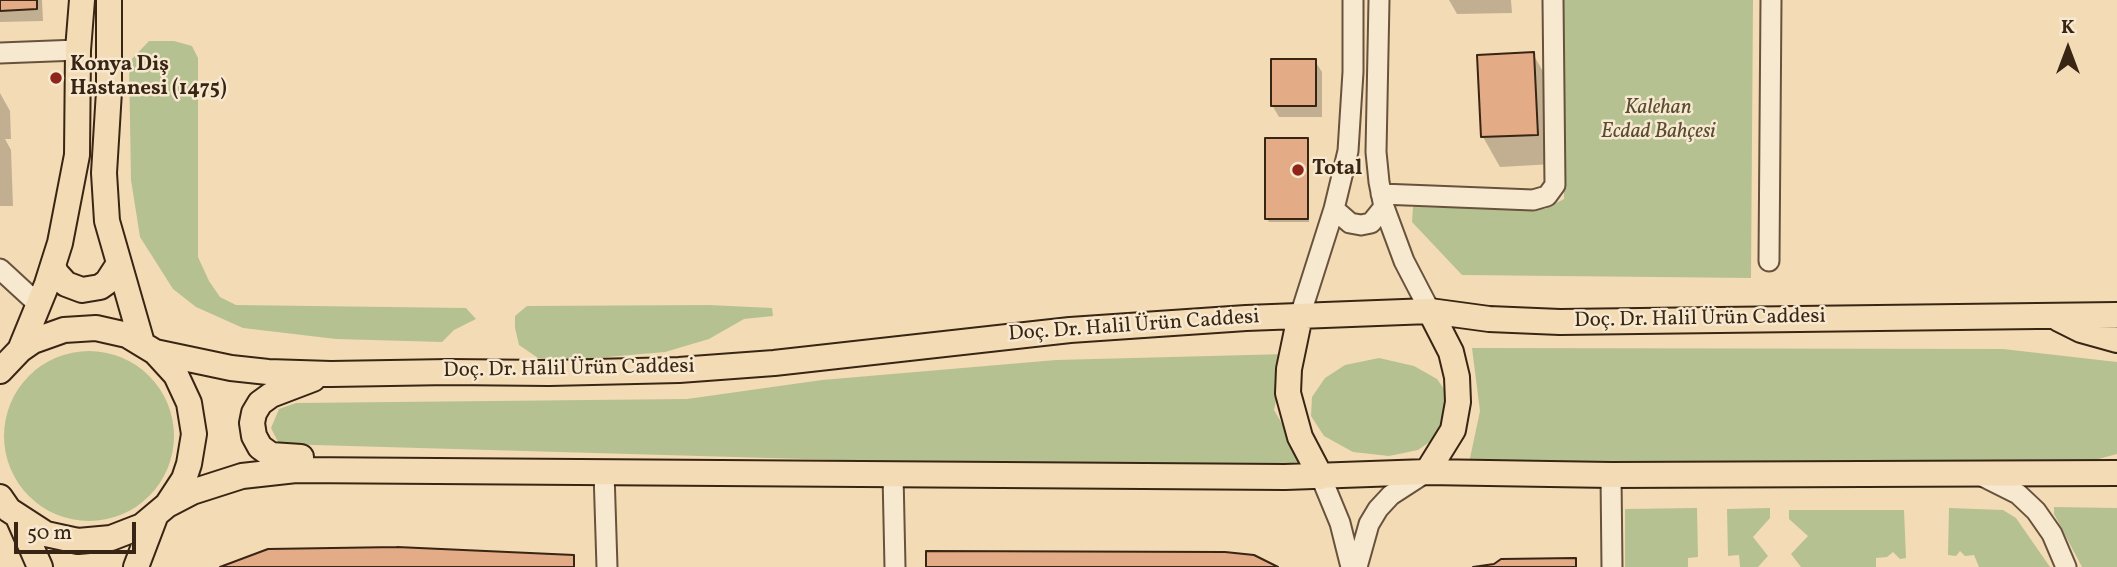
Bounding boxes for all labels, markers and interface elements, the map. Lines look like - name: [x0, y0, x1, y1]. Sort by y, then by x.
- north arrow: [2033, 14, 2103, 84]
- text: K: [2061, 15, 2075, 41]
- place label: Konya Diş Hastanesi (1475): [70, 53, 227, 103]
- marker: Konya Diş Hastanesi (1475): [48, 70, 64, 86]
- park label: Kalehan Ecdad Bahçesi: [1601, 96, 1715, 146]
- place label: Total: [1312, 157, 1362, 183]
- marker: Total: [1290, 162, 1306, 178]
- street label: Doç. Dr. Halil Ürün Caddesi: [1574, 305, 1826, 335]
- street label: Doç. Dr. Halil Ürün Caddesi: [1008, 306, 1260, 348]
- street label: Doç. Dr. Halil Ürün Caddesi: [443, 355, 695, 385]
- scale bar: [18, 508, 140, 552]
- text: 50 m: [27, 519, 72, 548]

